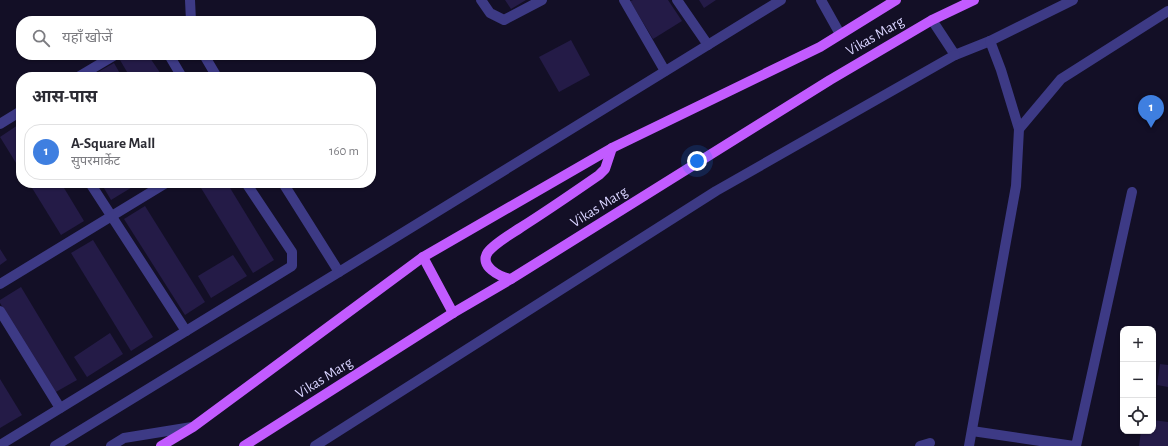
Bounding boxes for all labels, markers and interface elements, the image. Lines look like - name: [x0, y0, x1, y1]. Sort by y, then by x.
- street label: Vikas Marg: [843, 13, 907, 59]
- search box: [16, 16, 376, 60]
- icon: search: [30, 27, 52, 49]
- text: यहाँ खोजें: [62, 30, 112, 45]
- text: आस-पास: [32, 88, 97, 105]
- pin: 1: [1138, 95, 1164, 128]
- text: A-Square Mall: [71, 136, 155, 151]
- text: 1: [44, 145, 48, 158]
- text: 160 m: [329, 145, 359, 158]
- your location: [687, 151, 707, 171]
- text: सुपरमार्केट: [71, 155, 120, 168]
- street label: Vikas Marg: [568, 183, 631, 230]
- map controls: [1120, 326, 1156, 434]
- button: +: [1120, 326, 1156, 362]
- street label: Vikas Marg: [293, 354, 356, 401]
- button: −: [1120, 362, 1156, 398]
- button: locate: [1120, 398, 1156, 434]

